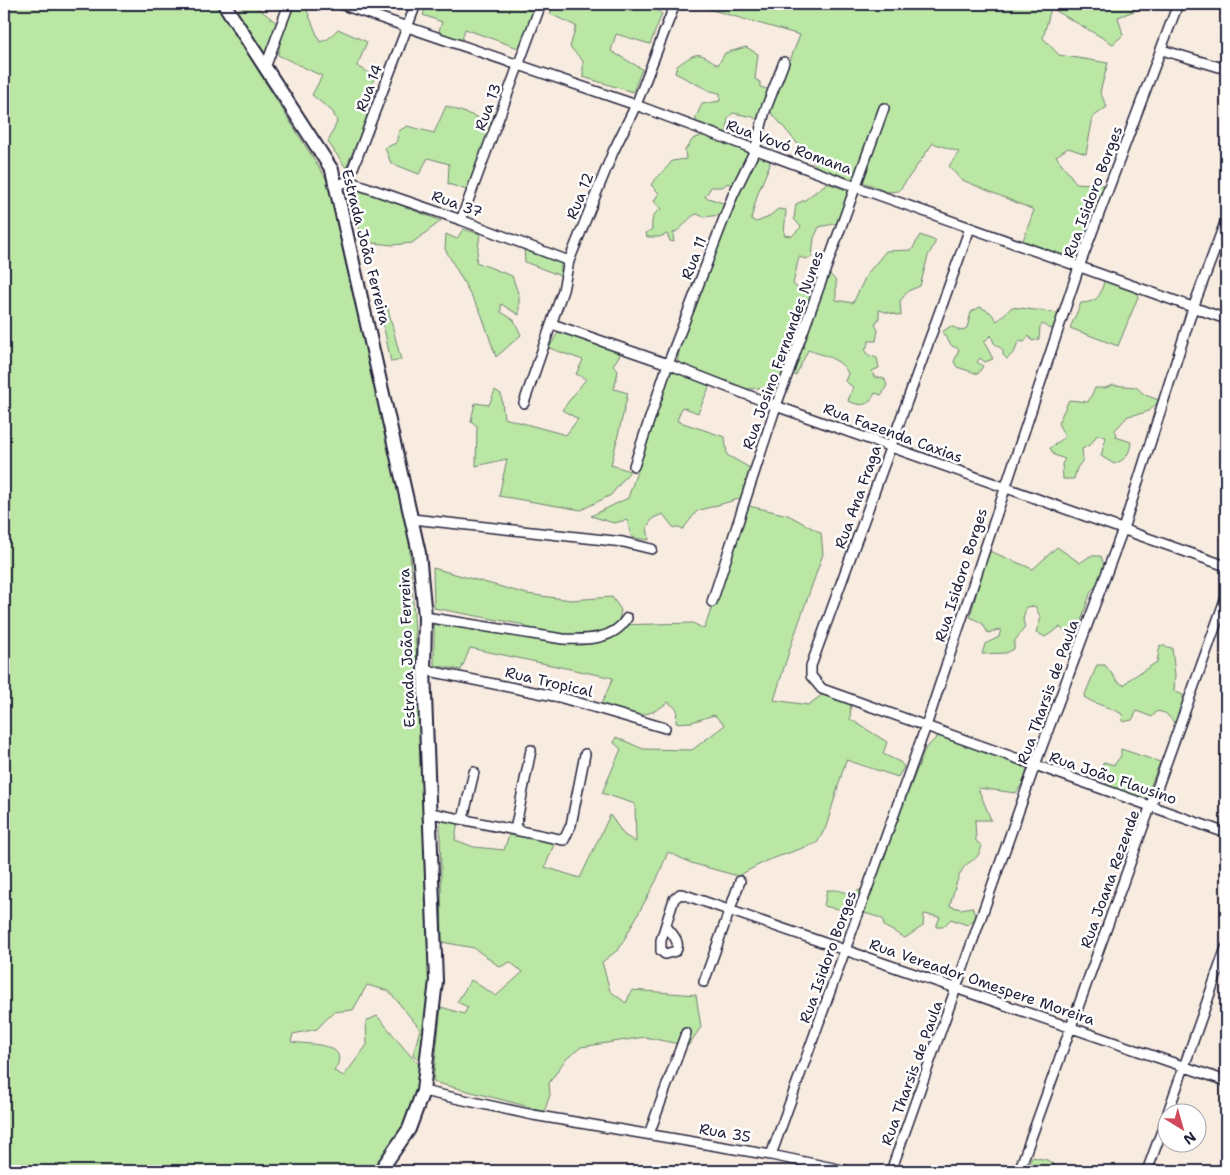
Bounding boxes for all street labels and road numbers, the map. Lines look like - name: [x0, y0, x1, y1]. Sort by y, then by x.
- street label: Rua 14: [351, 62, 387, 114]
- street label: Rua 13: [470, 81, 506, 133]
- street label: Rua Vovó Romana: [723, 115, 855, 179]
- street label: Rua Isidoro Borges: [1059, 123, 1127, 261]
- street label: Estrada João Ferreira: [337, 167, 395, 328]
- street label: Rua 12: [562, 170, 598, 222]
- street label: Rua 37: [429, 186, 485, 222]
- street label: Rua 11: [677, 233, 711, 283]
- street label: Rua Josino Fernandes Nunes: [738, 248, 828, 452]
- street label: Rua Fazenda Caxias: [821, 398, 965, 468]
- street label: Rua Ana Fraga: [830, 442, 886, 552]
- street label: Rua Isidoro Borges: [930, 505, 992, 645]
- street label: Estrada João Ferreira: [394, 567, 420, 728]
- street label: Rua Tharsis de Paula: [1013, 616, 1084, 767]
- street label: Rua Tropical: [503, 662, 595, 702]
- street label: Rua João Flausino: [1046, 747, 1180, 809]
- street label: Rua Joana Rezende: [1076, 807, 1144, 951]
- street label: Rua Isidoro Borges: [795, 888, 861, 1026]
- street label: Rua Vereador Omespere Moreira: [867, 934, 1098, 1030]
- street label: Rua Tharsis de Paula: [877, 997, 948, 1148]
- street label: Rua 35: [698, 1119, 752, 1147]

